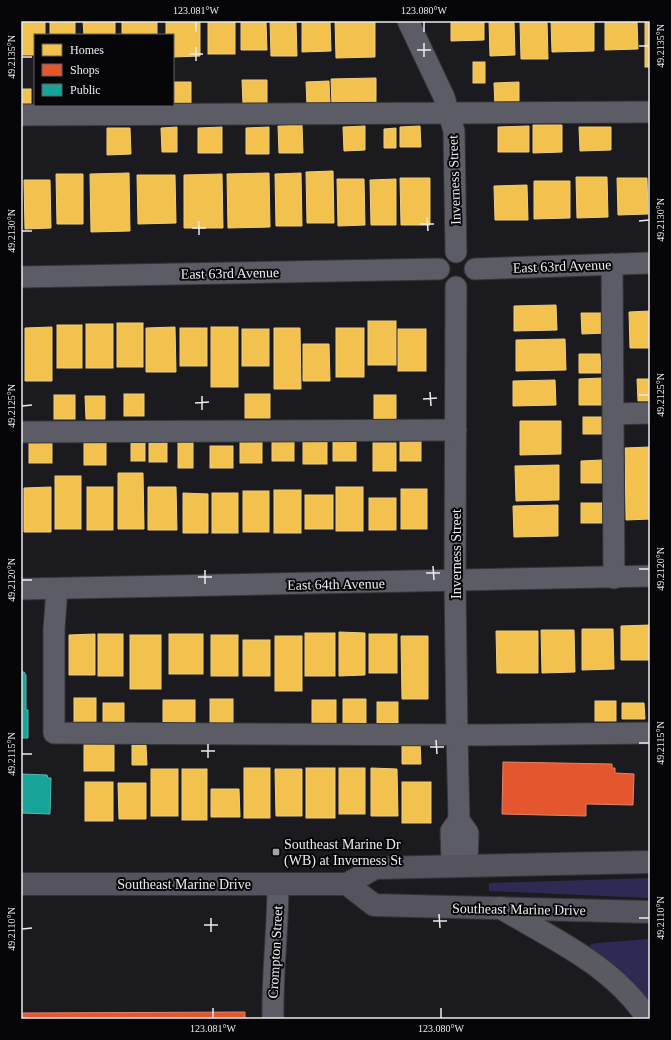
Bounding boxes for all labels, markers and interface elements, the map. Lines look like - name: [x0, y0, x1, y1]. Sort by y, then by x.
- text: 123.081°W: [173, 5, 220, 16]
- text: 123.080°W: [401, 5, 448, 16]
- text: 49.2135°N: [655, 24, 666, 68]
- legend: [34, 34, 174, 106]
- text: 49.2135°N: [6, 35, 17, 79]
- text: Homes: [70, 43, 104, 57]
- text: Shops: [70, 63, 100, 77]
- text: Public: [70, 83, 101, 97]
- street label: Inverness Street: [445, 135, 464, 225]
- text: 49.2130°N: [655, 198, 666, 242]
- text: 49.2130°N: [6, 209, 17, 253]
- street label: East 63rd Avenue: [513, 257, 611, 276]
- street label: East 63rd Avenue: [181, 265, 279, 282]
- text: 49.2125°N: [655, 373, 666, 417]
- text: 49.2125°N: [6, 384, 17, 428]
- street label: Inverness Street: [449, 509, 464, 599]
- text: 49.2120°N: [655, 547, 666, 591]
- text: 49.2120°N: [6, 558, 17, 602]
- street label: East 64th Avenue: [287, 576, 385, 593]
- text: 49.2115°N: [655, 721, 666, 765]
- text: 49.2115°N: [6, 732, 17, 776]
- place label: Southeast Marine Dr (WB) at Inverness St: [284, 837, 402, 869]
- marker: Southeast Marine Dr (WB) at Inverness St: [271, 847, 281, 857]
- street label: Southeast Marine Drive: [117, 877, 251, 892]
- text: 49.2110°N: [655, 896, 666, 940]
- street label: Southeast Marine Drive: [452, 901, 586, 918]
- street label: Crompton Street: [266, 905, 285, 999]
- text: 49.2110°N: [6, 907, 17, 951]
- text: 123.081°W: [190, 1023, 237, 1034]
- text: 123.080°W: [418, 1023, 465, 1034]

